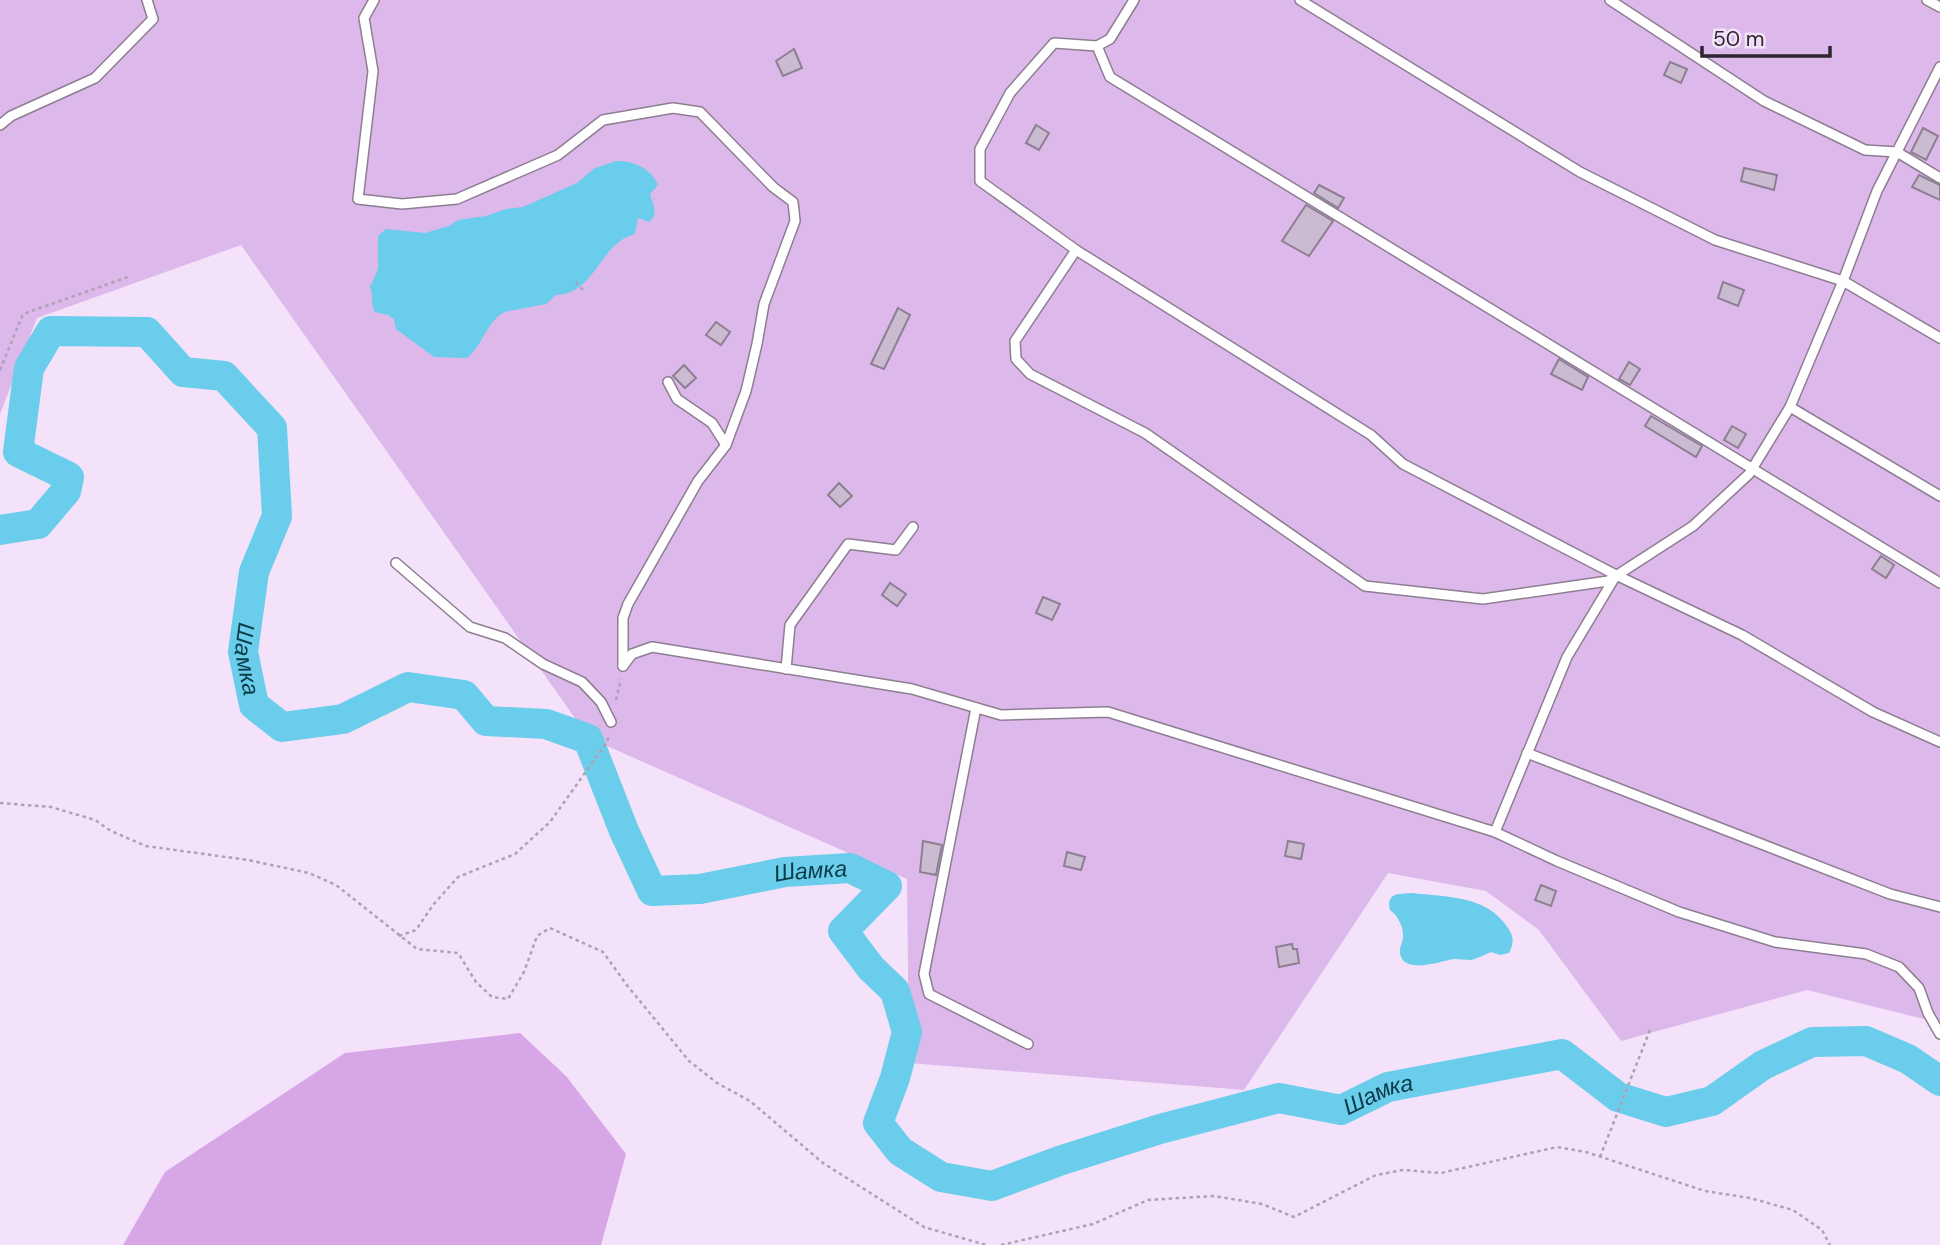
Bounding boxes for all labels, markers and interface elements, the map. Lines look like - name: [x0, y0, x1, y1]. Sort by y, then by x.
- scale bar: [1702, 14, 1830, 58]
- text: 50 m: [1713, 25, 1764, 53]
- water label: Шамка: [228, 621, 267, 698]
- water label: Шамка: [771, 853, 848, 889]
- water label: Шамка: [1338, 1068, 1415, 1122]

